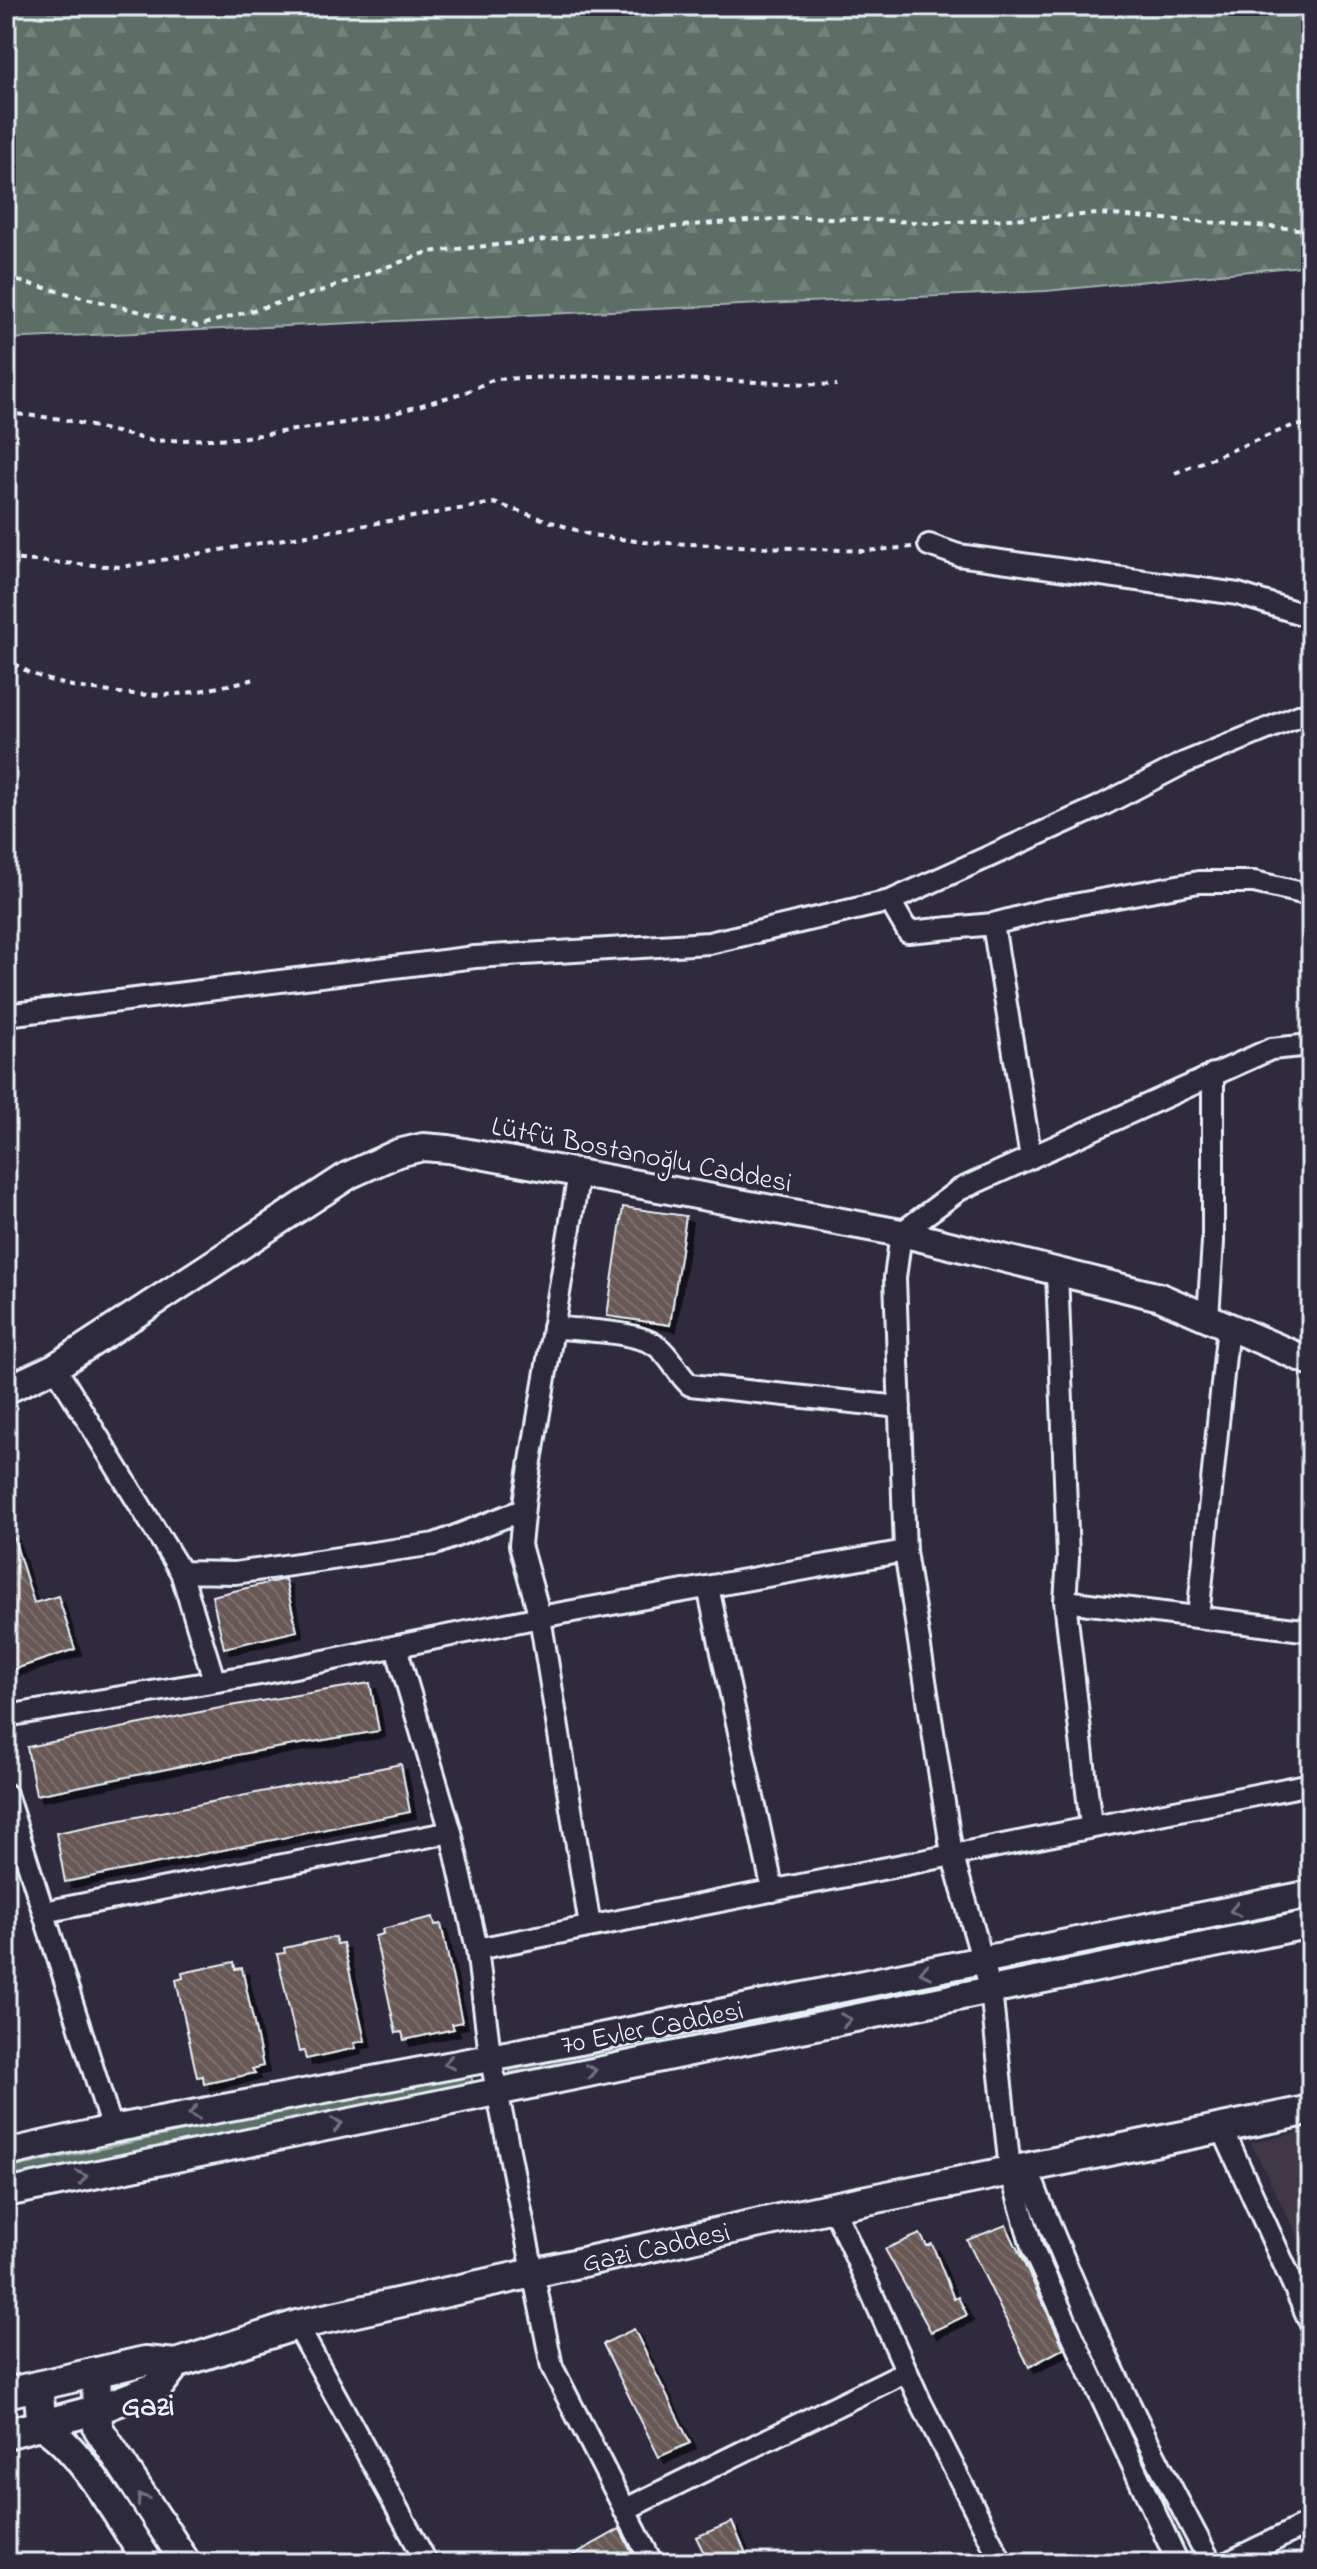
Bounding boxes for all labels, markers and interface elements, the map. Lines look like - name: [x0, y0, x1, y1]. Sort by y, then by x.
- street label: Lütfü Bostanoğlu Caddesi: [488, 1107, 795, 1206]
- one-way arrow: [1228, 1900, 1241, 1917]
- one-way arrow: [918, 1962, 931, 1979]
- street label: 70 Evler Caddesi: [558, 1992, 747, 2067]
- one-way arrow: [840, 2012, 853, 2029]
- one-way arrow: [443, 2054, 457, 2071]
- one-way arrow: [584, 2063, 598, 2080]
- one-way arrow: [188, 2104, 202, 2121]
- one-way arrow: [330, 2116, 343, 2133]
- one-way arrow: [75, 2169, 89, 2186]
- street label: Gazi Caddesi: [578, 2213, 734, 2286]
- district label: Gazi: [122, 2386, 174, 2430]
- one-way arrow: [137, 2493, 152, 2507]

